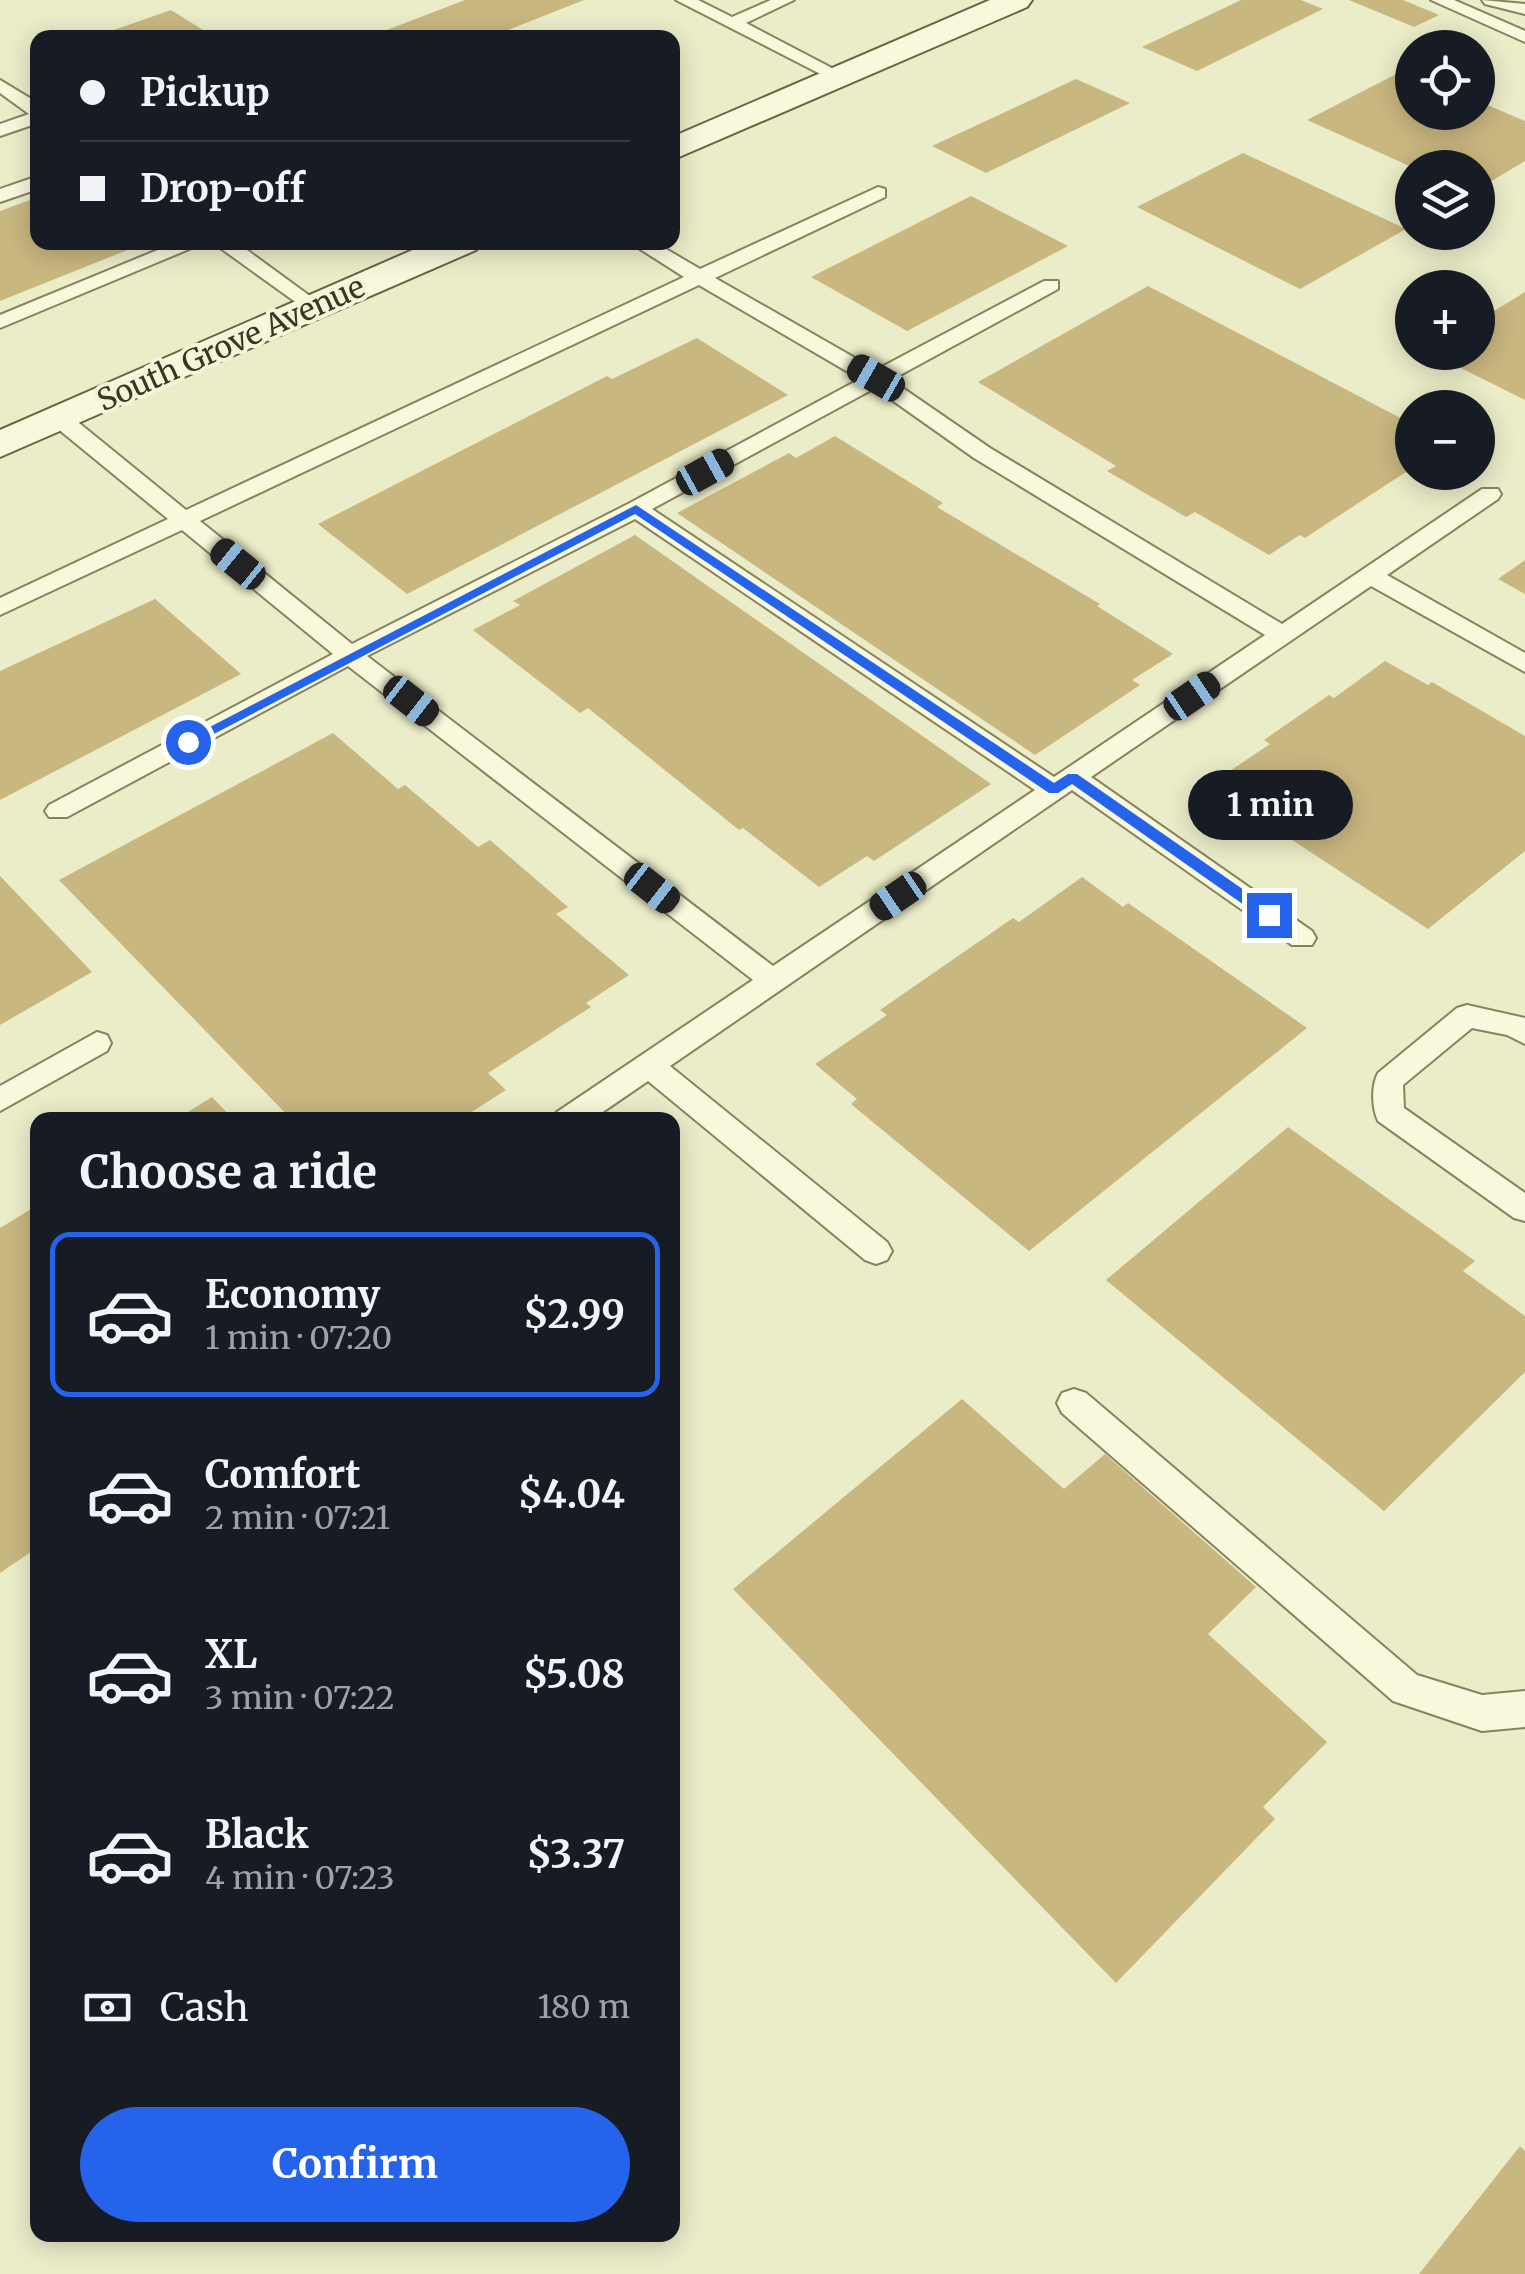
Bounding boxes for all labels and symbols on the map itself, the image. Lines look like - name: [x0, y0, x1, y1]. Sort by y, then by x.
- street label: South Grove Avenue: [91, 267, 370, 419]
- car: [843, 350, 909, 406]
- car: [671, 444, 739, 500]
- car: [205, 533, 271, 595]
- car: [1159, 667, 1225, 725]
- car: [378, 671, 444, 731]
- route start: [166, 720, 211, 765]
- callout: 1 min: [1186, 770, 1352, 840]
- car: [619, 858, 685, 918]
- car: [865, 867, 931, 925]
- route end: [1247, 893, 1292, 938]

